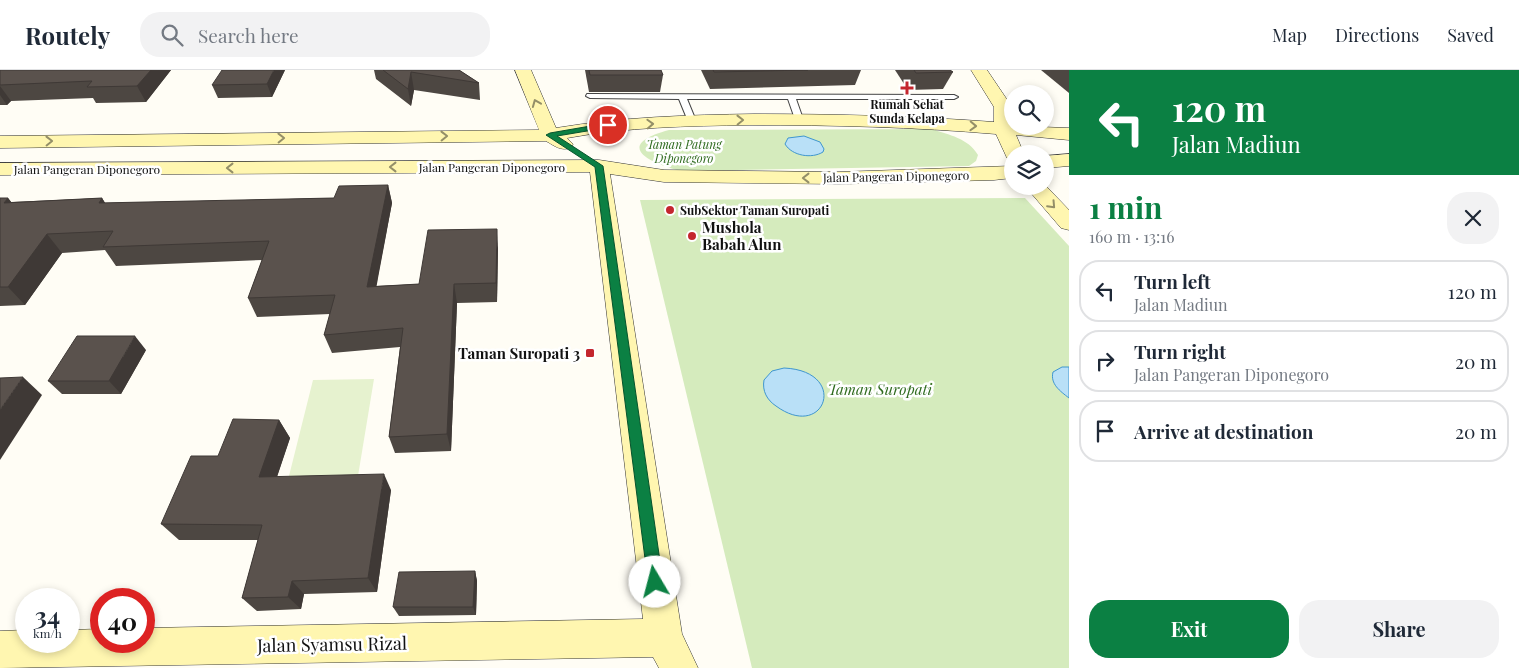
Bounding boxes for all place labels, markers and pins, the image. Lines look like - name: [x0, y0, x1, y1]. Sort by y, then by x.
- marker: Rumah Sehat Sunda Kelapa: [900, 81, 914, 95]
- place label: Rumah Sehat Sunda Kelapa: [869, 96, 946, 126]
- pin: [587, 104, 629, 146]
- place label: SubSektor Taman Suropati: [680, 202, 829, 218]
- marker: SubSektor Taman Suropati: [664, 204, 676, 216]
- place label: Mushola Babah Alun: [702, 217, 782, 254]
- marker: Mushola Babah Alun: [686, 230, 698, 242]
- place label: Taman Suropati 3: [458, 343, 580, 363]
- marker: Taman Suropati 3: [584, 347, 596, 359]

